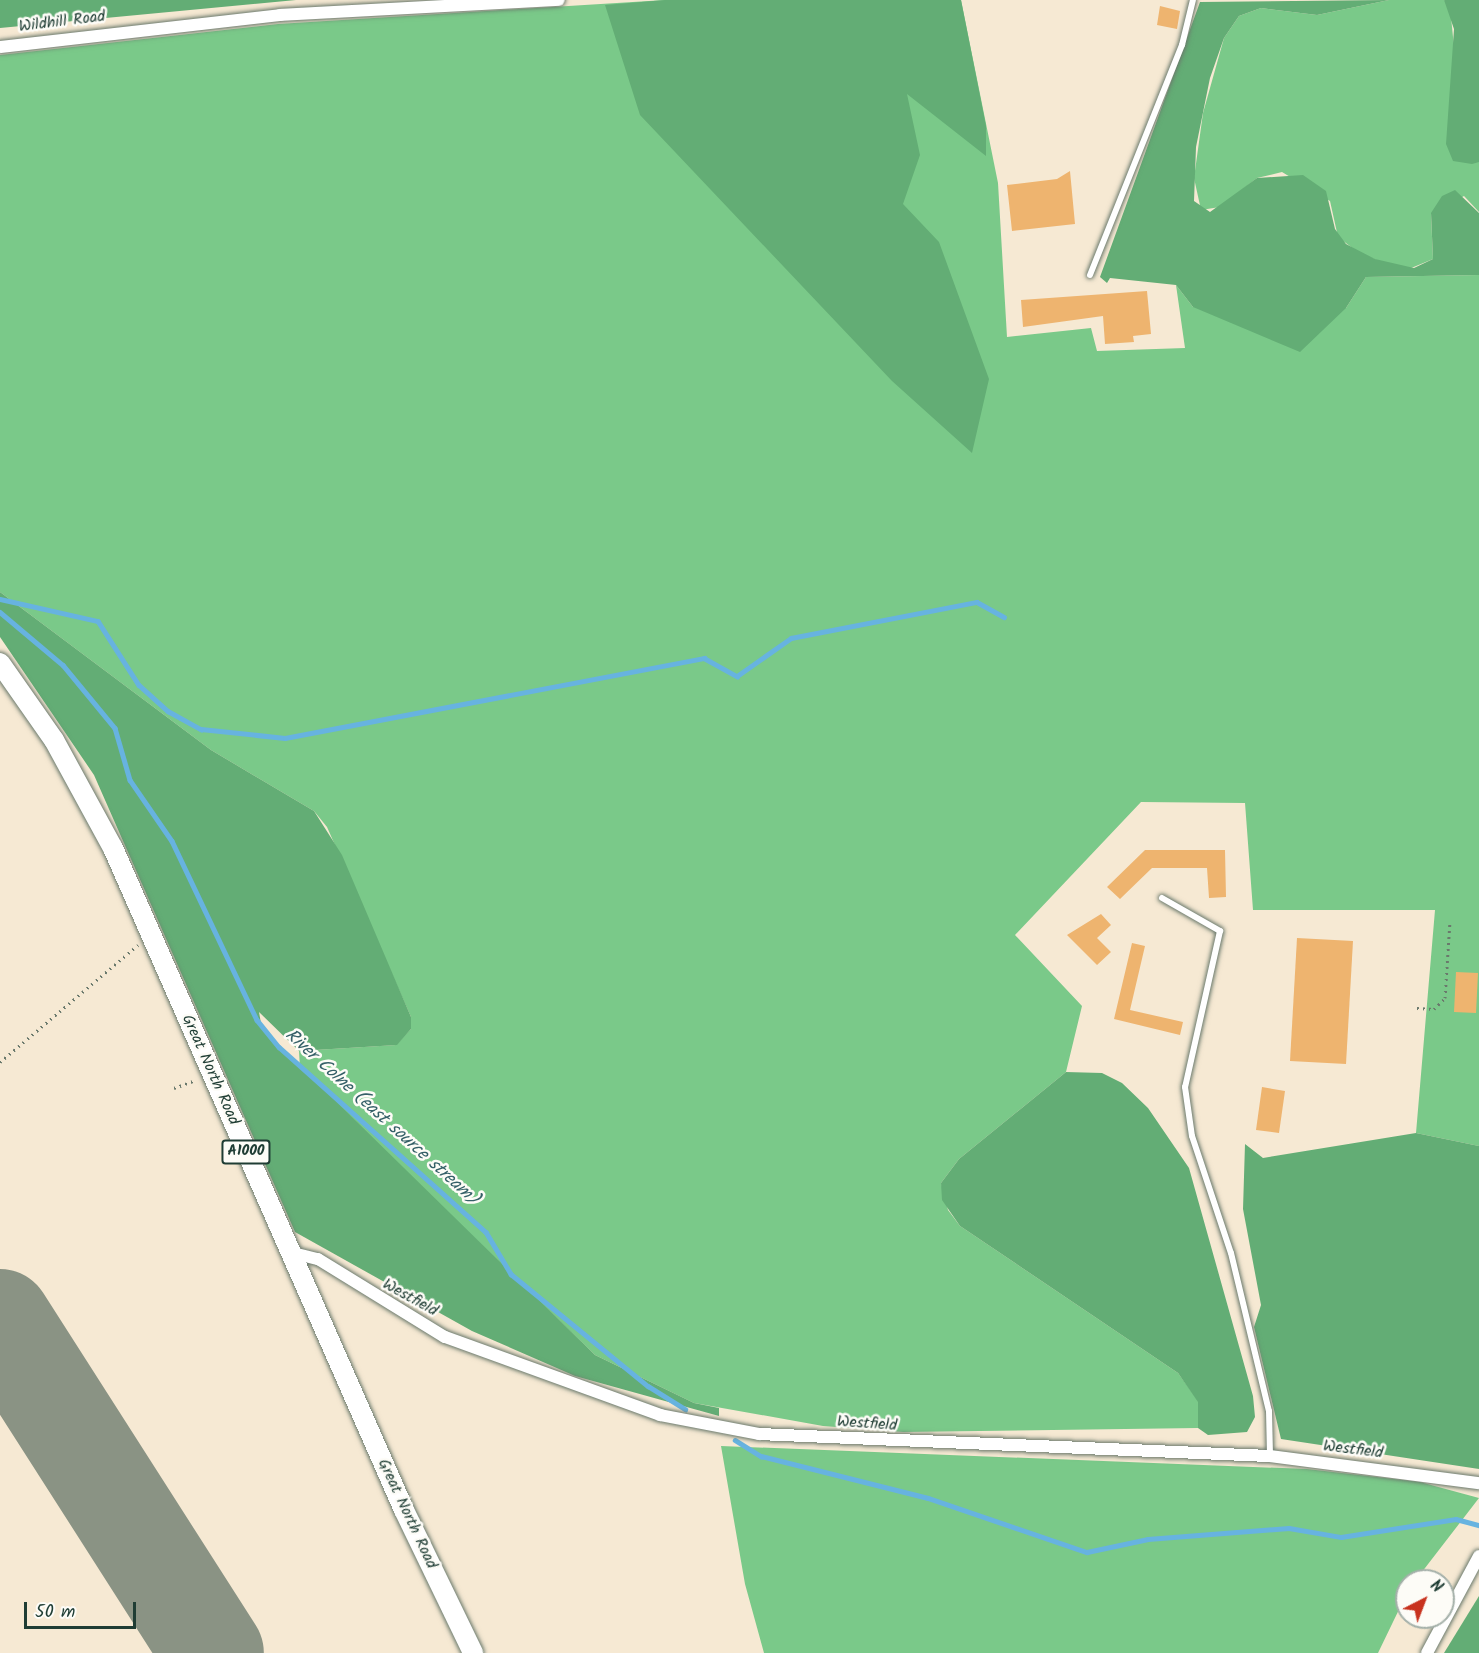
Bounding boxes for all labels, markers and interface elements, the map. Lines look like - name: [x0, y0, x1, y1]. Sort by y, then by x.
- street label: Wildhill Road: [18, 7, 106, 37]
- street label: Great North Road: [177, 1012, 243, 1128]
- water label: River Colne (east source stream): [280, 1025, 482, 1211]
- road number: A1000: [220, 1140, 272, 1164]
- street label: Westfield: [379, 1275, 441, 1321]
- street label: Westfield: [836, 1412, 898, 1436]
- street label: Westfield: [1322, 1437, 1384, 1463]
- street label: Great North Road: [373, 1456, 441, 1572]
- north arrow: [1395, 1569, 1455, 1629]
- text: N: [1424, 1574, 1448, 1599]
- scale bar: [27, 1590, 140, 1628]
- text: 50 m: [35, 1598, 75, 1627]

